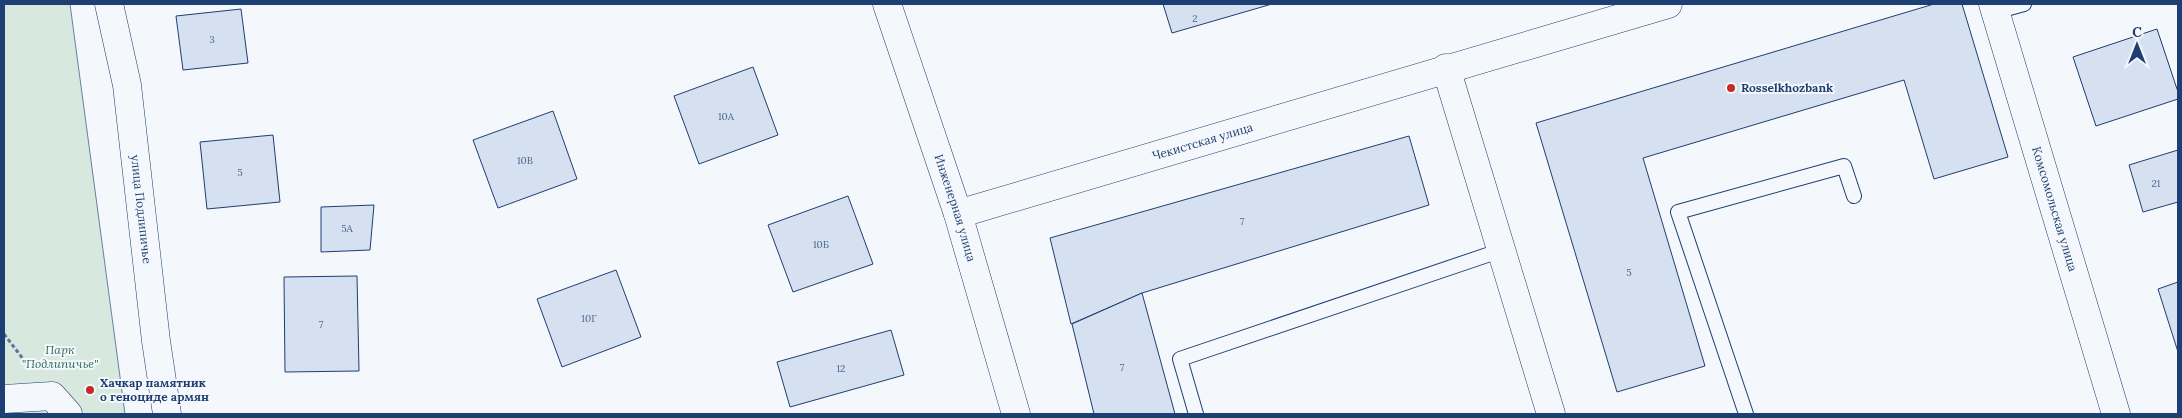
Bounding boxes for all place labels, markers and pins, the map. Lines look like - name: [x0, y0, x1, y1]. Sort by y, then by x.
- place label: Rosselkhozbank: [1741, 80, 1833, 95]
- marker: Rosselkhozbank: [1725, 82, 1737, 94]
- place label: Хачкар памятник о геноциде армян: [100, 375, 209, 404]
- marker: Хачкар памятник о геноциде армян: [84, 384, 96, 396]

